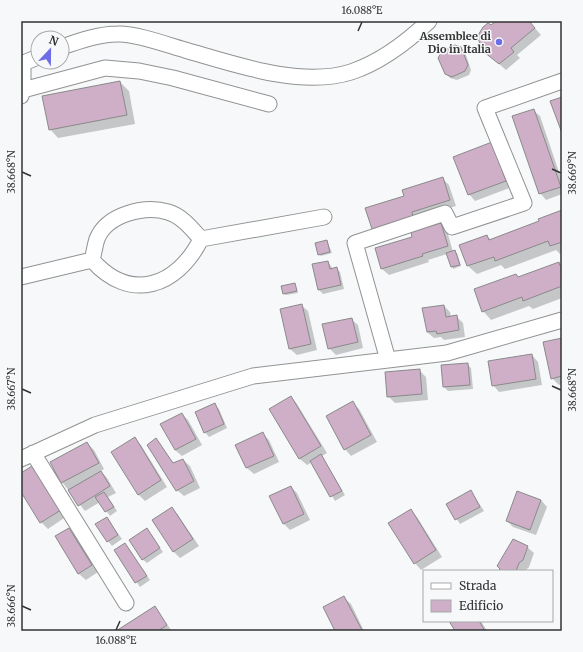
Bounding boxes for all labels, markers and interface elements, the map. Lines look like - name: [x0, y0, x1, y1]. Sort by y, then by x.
- text: 16.088°E: [342, 4, 383, 17]
- place label: Assemblee di Dio in Italia: [419, 29, 491, 56]
- north arrow: [30, 30, 70, 70]
- text: N: [47, 33, 61, 49]
- marker: Assemblee di Dio in Italia: [494, 37, 504, 47]
- text: 38.668°N: [5, 150, 18, 194]
- text: 38.669°N: [566, 151, 579, 195]
- text: 38.667°N: [5, 367, 18, 410]
- text: 38.668°N: [566, 368, 579, 412]
- legend: [423, 570, 553, 622]
- text: Strada: [459, 578, 497, 593]
- text: 38.666°N: [5, 584, 18, 628]
- text: Edificio: [459, 598, 503, 613]
- text: 16.088°E: [96, 634, 137, 647]

